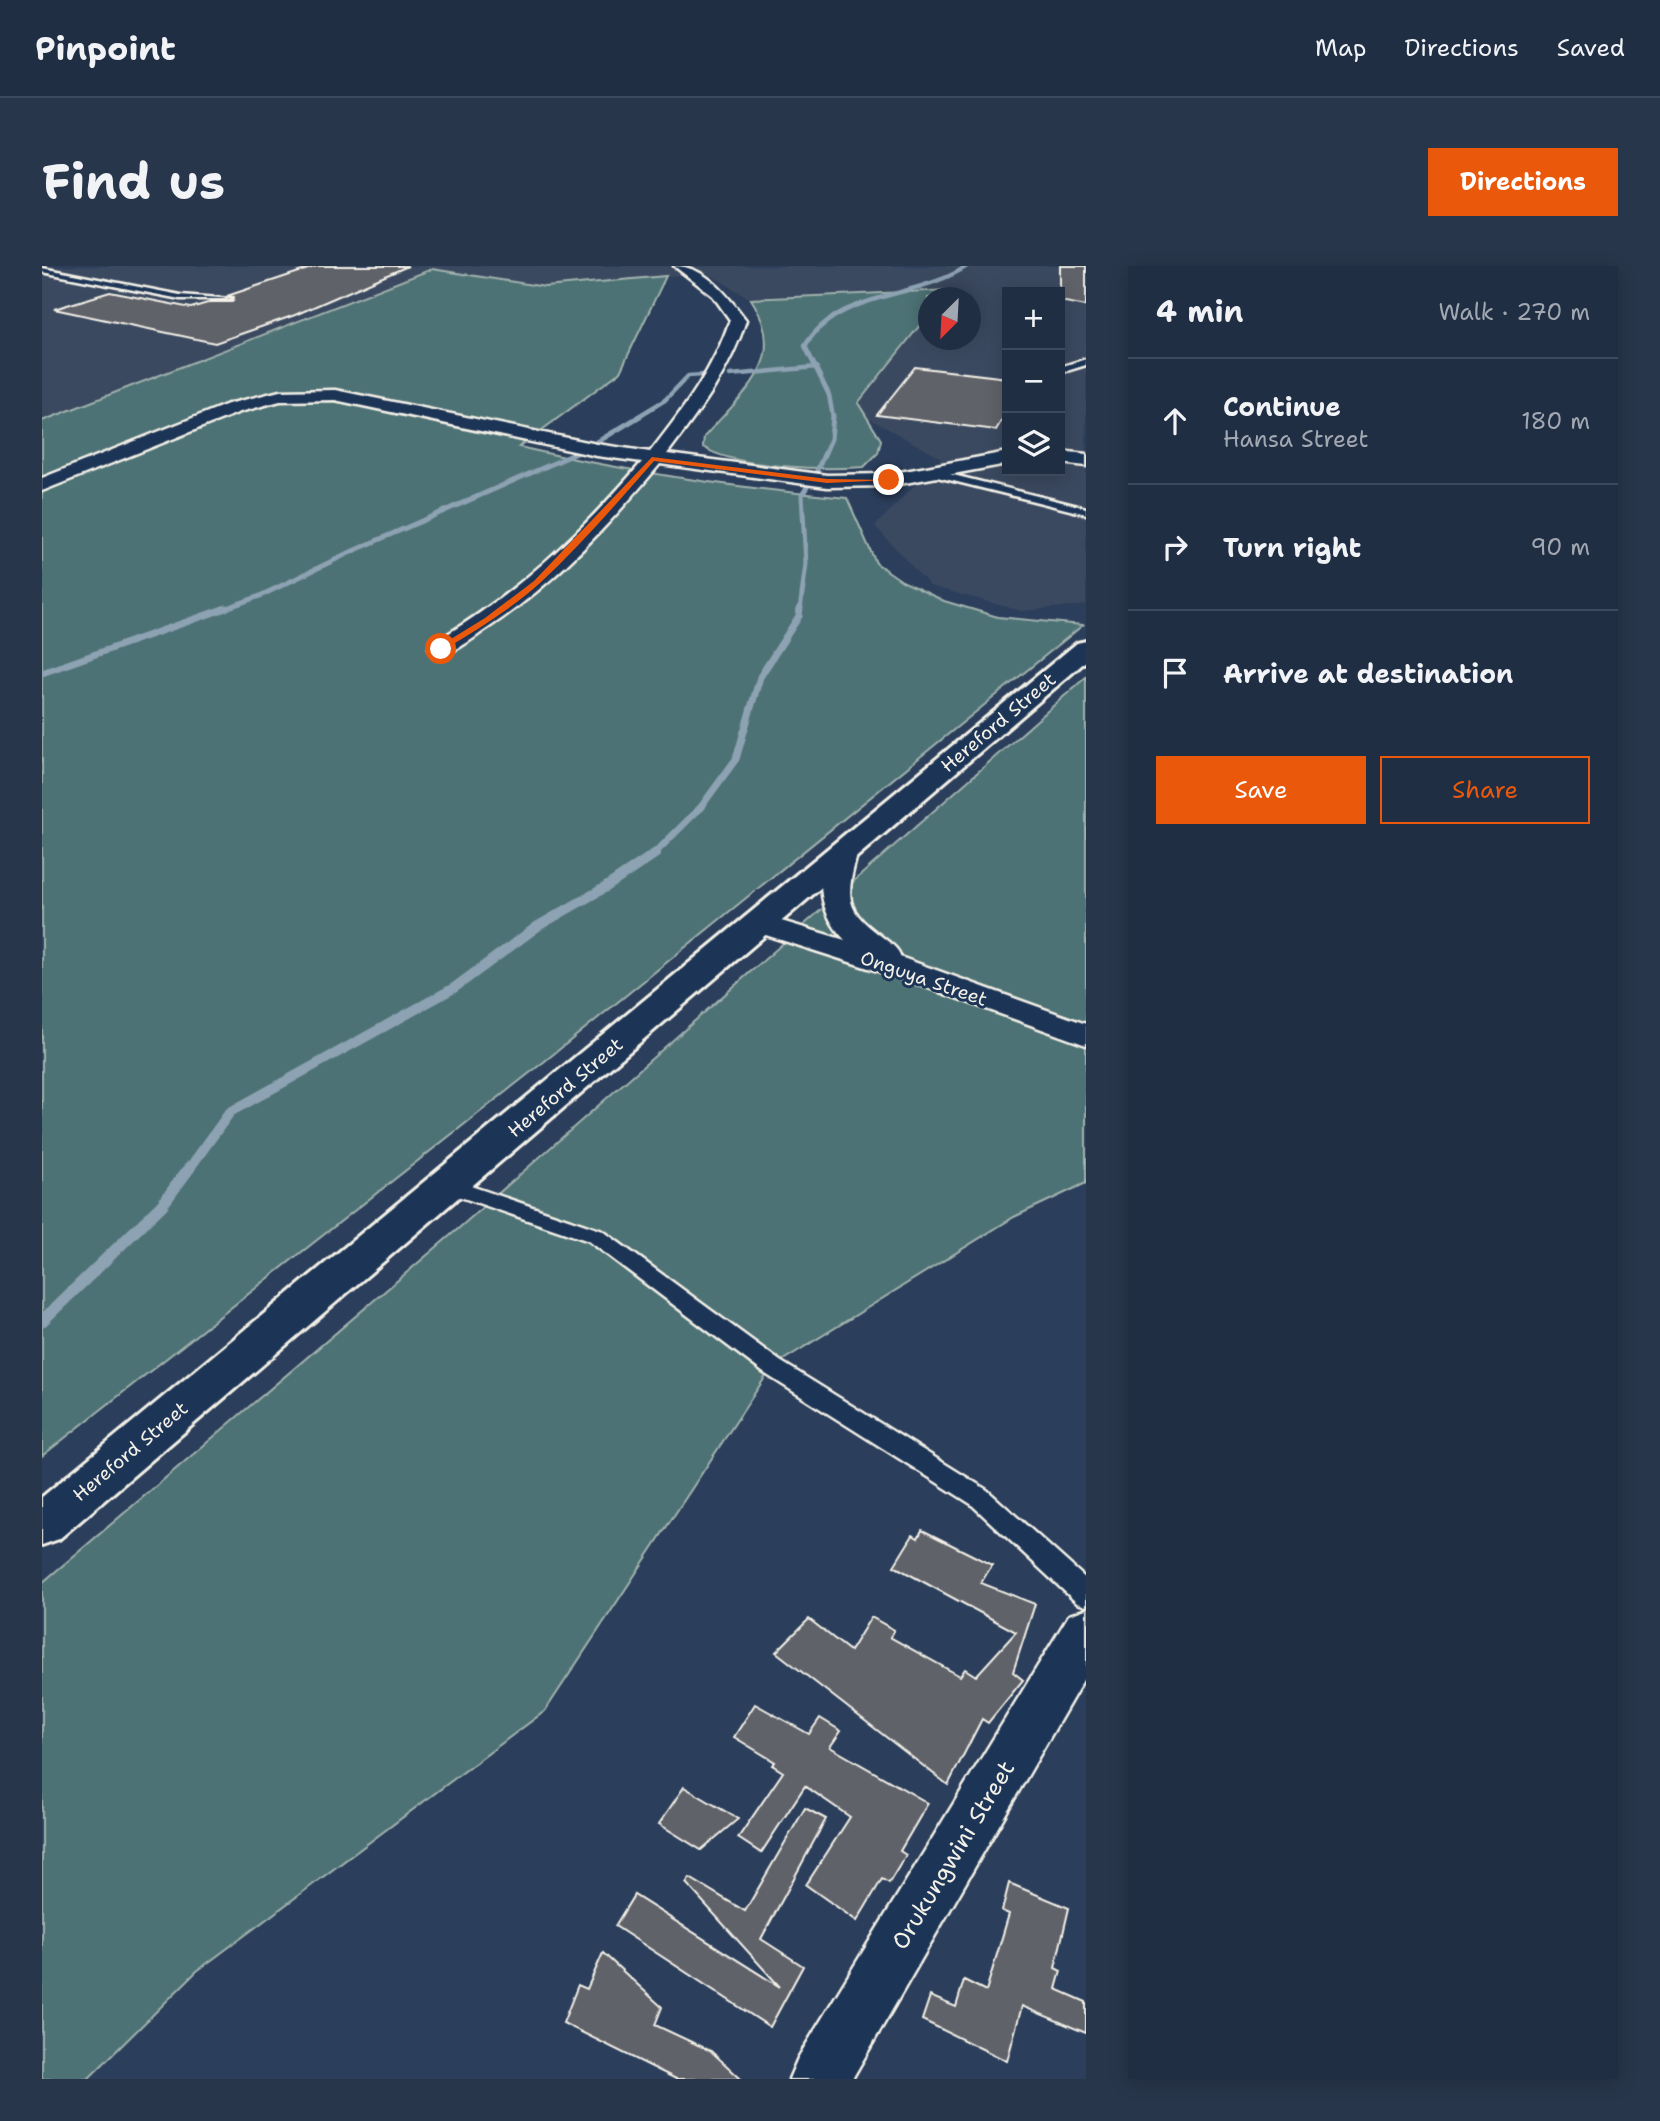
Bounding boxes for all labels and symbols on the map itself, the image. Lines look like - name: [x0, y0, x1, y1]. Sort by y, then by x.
- north arrow: [918, 287, 981, 350]
- route end: [873, 464, 904, 495]
- route start: [425, 633, 456, 664]
- street label: Hereford Street: [936, 667, 1061, 778]
- street label: Onguya Street: [857, 945, 991, 1012]
- street label: Hereford Street: [503, 1032, 628, 1143]
- street label: Hereford Street: [68, 1396, 193, 1507]
- street label: Orukungwini Street: [885, 1755, 1021, 1955]

